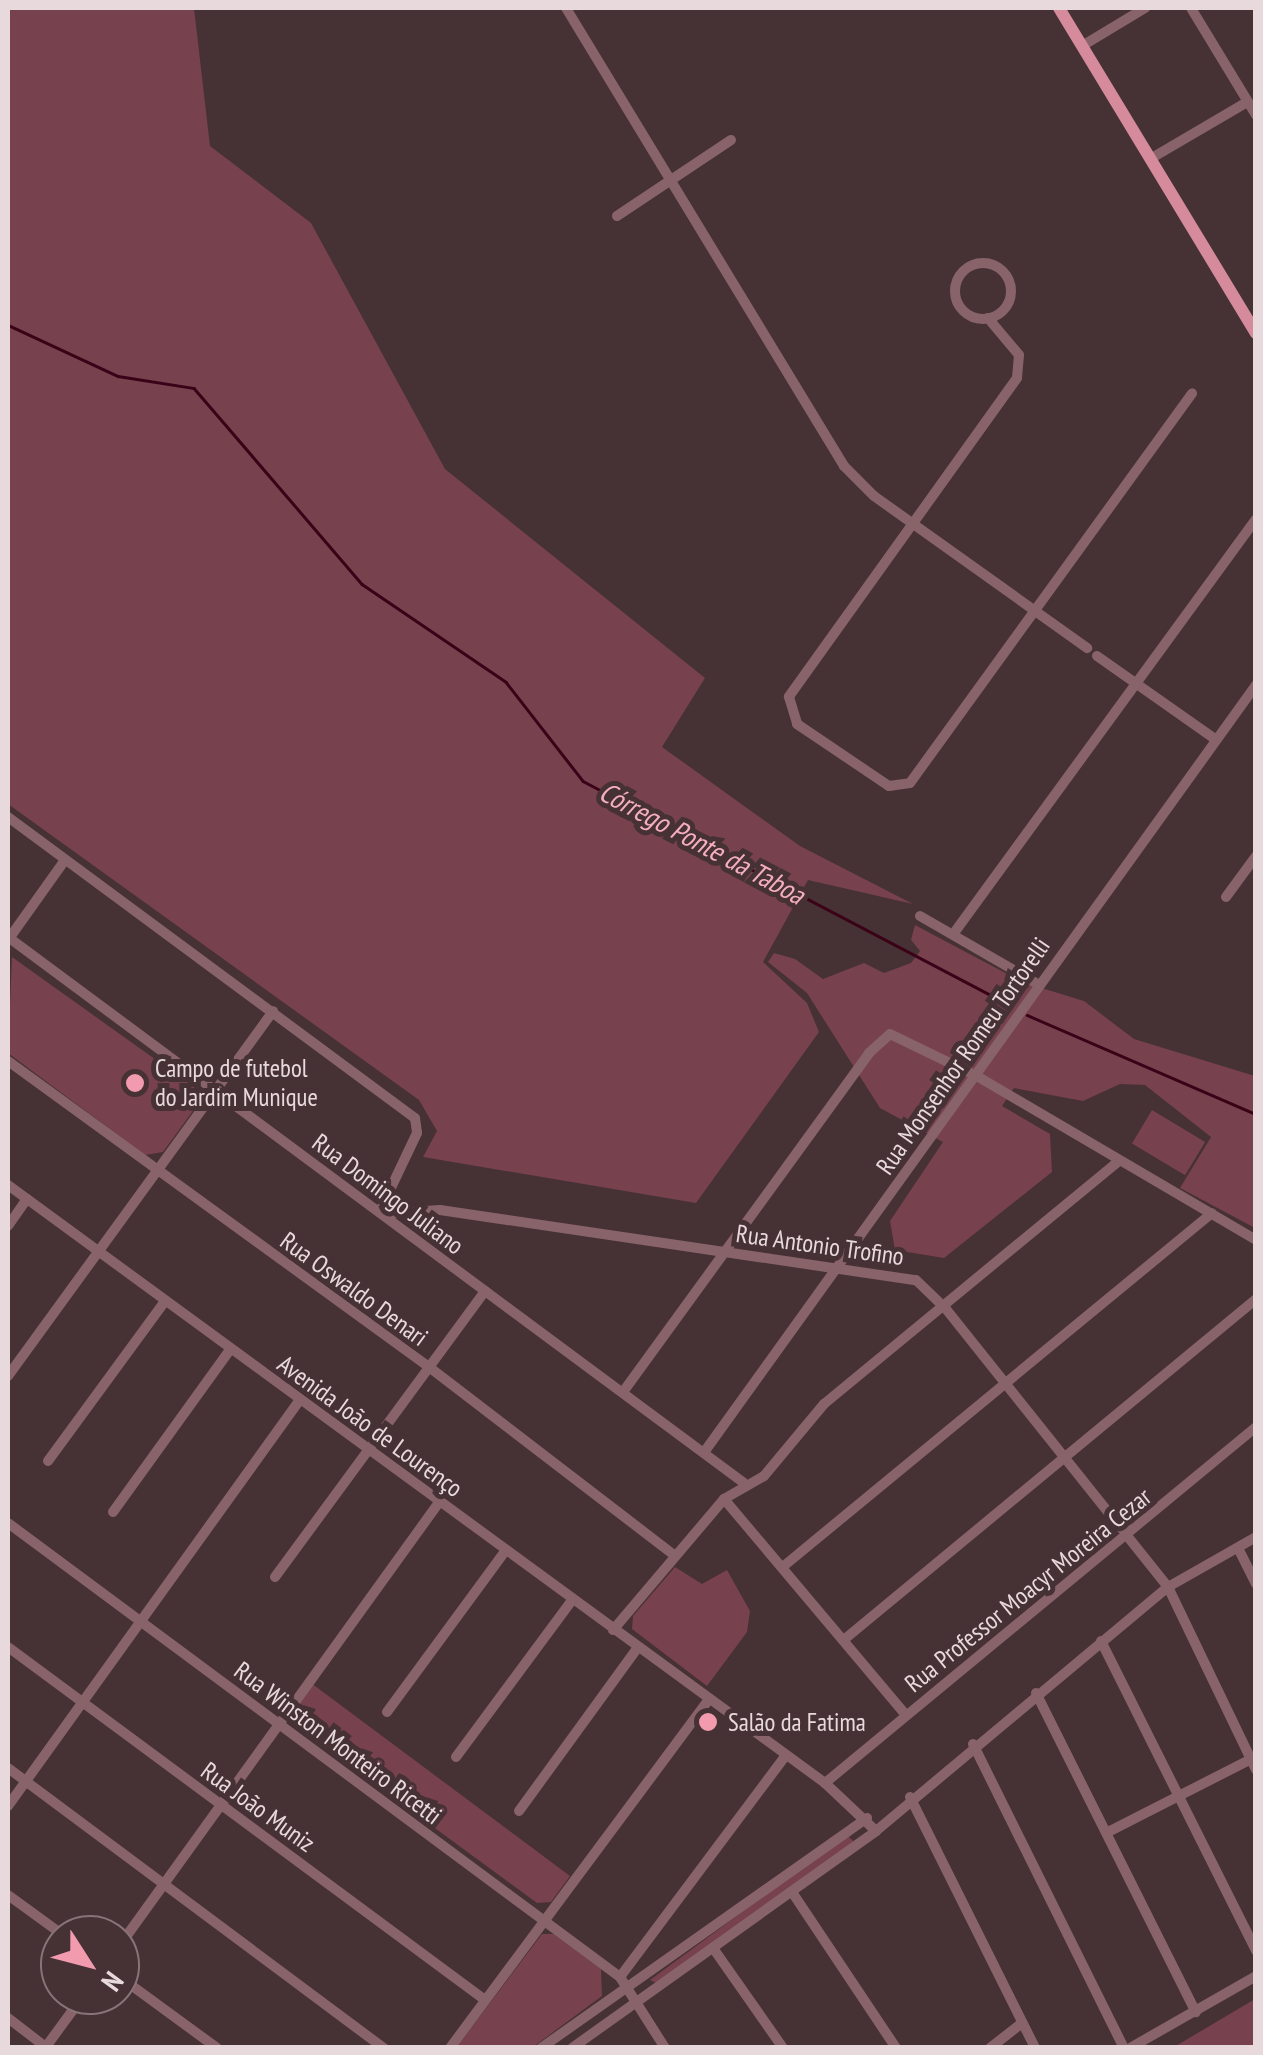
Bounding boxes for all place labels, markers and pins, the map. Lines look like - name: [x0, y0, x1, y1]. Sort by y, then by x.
- place label: Campo de futebol do Jardim Munique: [155, 1054, 318, 1113]
- marker: Campo de futebol do Jardim Munique: [124, 1072, 146, 1094]
- place label: Salão da Fatima: [728, 1707, 866, 1737]
- marker: Salão da Fatima: [697, 1711, 719, 1733]

